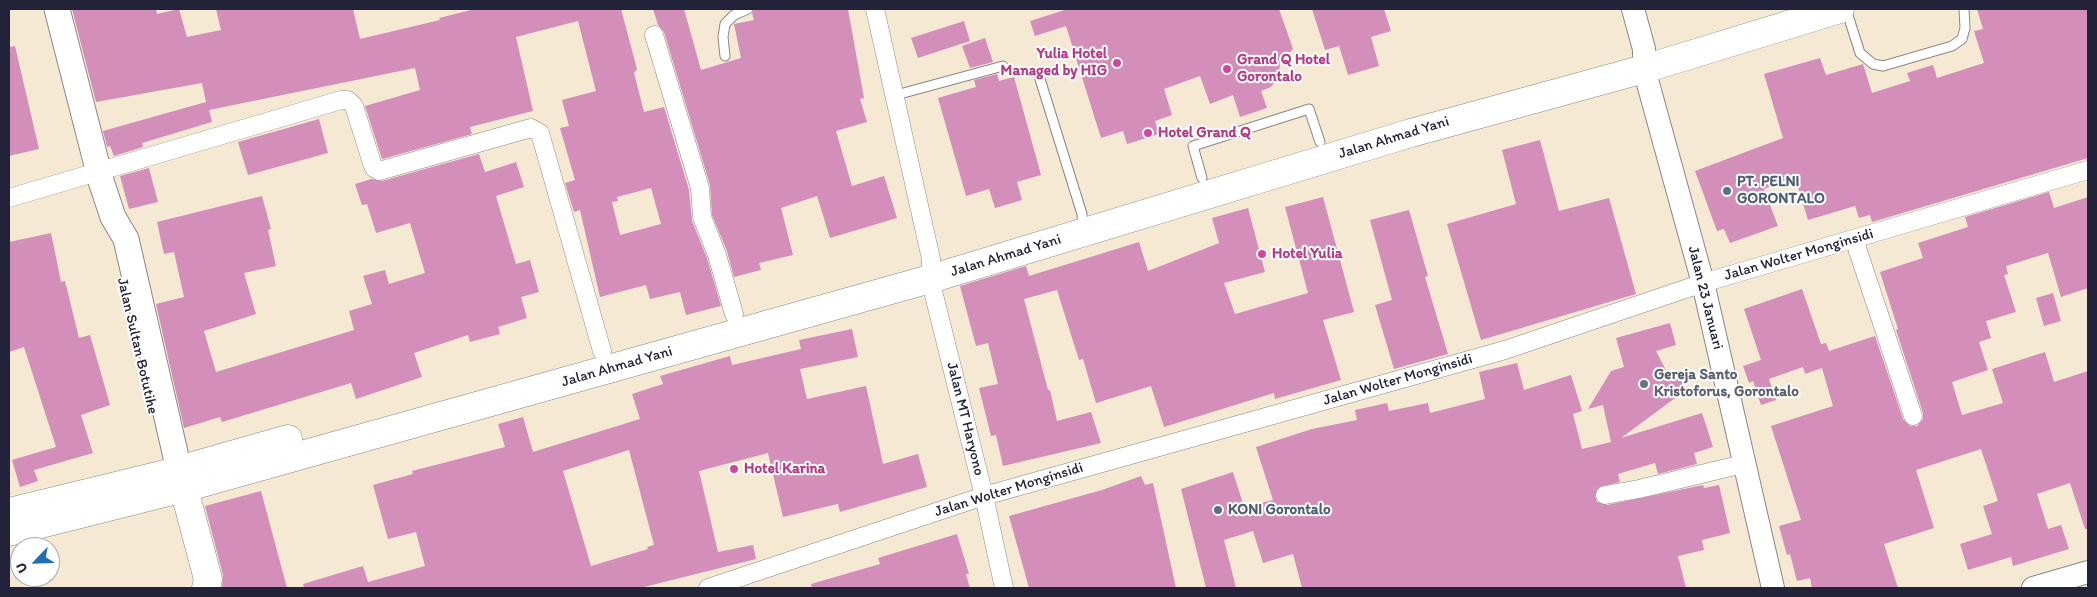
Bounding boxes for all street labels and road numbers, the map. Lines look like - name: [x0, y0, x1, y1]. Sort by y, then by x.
- street label: Jalan Ahmad Yani: [1337, 113, 1451, 163]
- street label: Jalan Wolter Monginsidi: [1722, 225, 1876, 285]
- street label: Jalan Ahmad Yani: [949, 231, 1063, 281]
- street label: Jalan 23 Januari: [1683, 244, 1727, 352]
- street label: Jalan Sultan Botutihe: [113, 276, 161, 416]
- street label: Jalan Ahmad Yani: [559, 343, 675, 391]
- street label: Jalan Wolter Monginsidi: [1321, 350, 1475, 410]
- street label: Jalan MT Haryono: [942, 360, 988, 478]
- street label: Jalan Wolter Monginsidi: [933, 459, 1085, 521]

